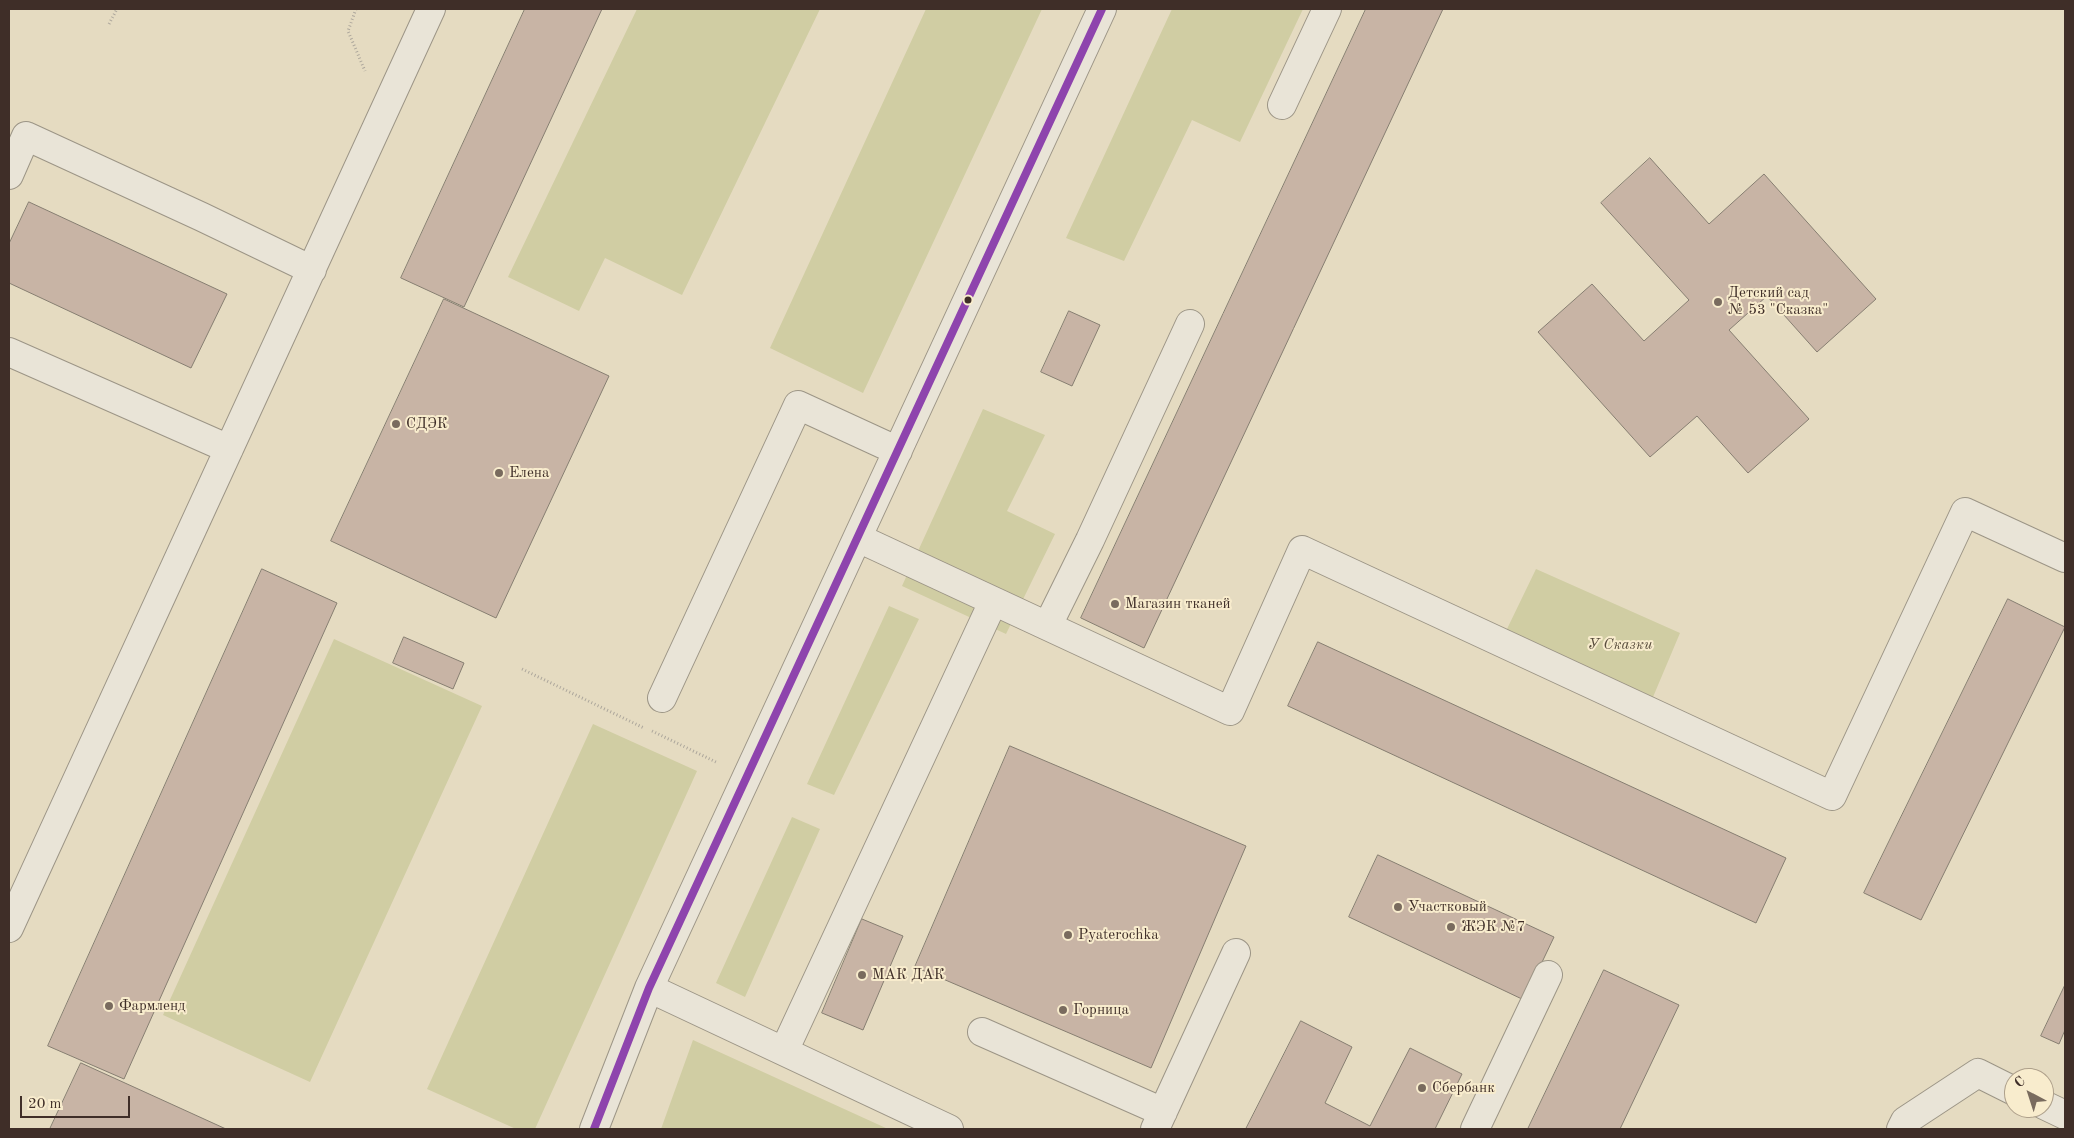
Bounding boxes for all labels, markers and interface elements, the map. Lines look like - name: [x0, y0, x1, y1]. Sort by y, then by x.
- place label: Детский сад № 53 "Сказка": [1728, 284, 1828, 319]
- unlabelled marker: [963, 295, 973, 305]
- marker: Детский сад № 53 "Сказка": [1712, 296, 1724, 308]
- place label: СДЭК: [406, 415, 448, 433]
- marker: СДЭК: [390, 418, 402, 430]
- place label: Елена: [509, 464, 549, 482]
- marker: Елена: [493, 467, 505, 479]
- place label: Магазин тканей: [1125, 595, 1231, 613]
- marker: Магазин тканей: [1109, 598, 1121, 610]
- park label: У Сказки: [1587, 636, 1653, 654]
- place label: Участковый: [1408, 898, 1487, 916]
- marker: Участковый: [1392, 901, 1404, 913]
- place label: ЖЭК №7: [1461, 918, 1526, 936]
- marker: ЖЭК №7: [1445, 921, 1457, 933]
- place label: Pyaterochka: [1078, 926, 1159, 944]
- marker: Pyaterochka: [1062, 929, 1074, 941]
- place label: МАК ДАК: [872, 966, 945, 984]
- marker: МАК ДАК: [856, 969, 868, 981]
- place label: Фармленд: [119, 997, 185, 1015]
- marker: Фармленд: [103, 1000, 115, 1012]
- place label: Горница: [1073, 1001, 1129, 1019]
- marker: Горница: [1057, 1004, 1069, 1016]
- north arrow: [2004, 1068, 2054, 1118]
- text: С: [2012, 1074, 2028, 1091]
- place label: Сбербанк: [1432, 1079, 1495, 1097]
- marker: Сбербанк: [1416, 1082, 1428, 1094]
- scale bar: [22, 1086, 132, 1118]
- text: 20 m: [28, 1097, 62, 1112]

